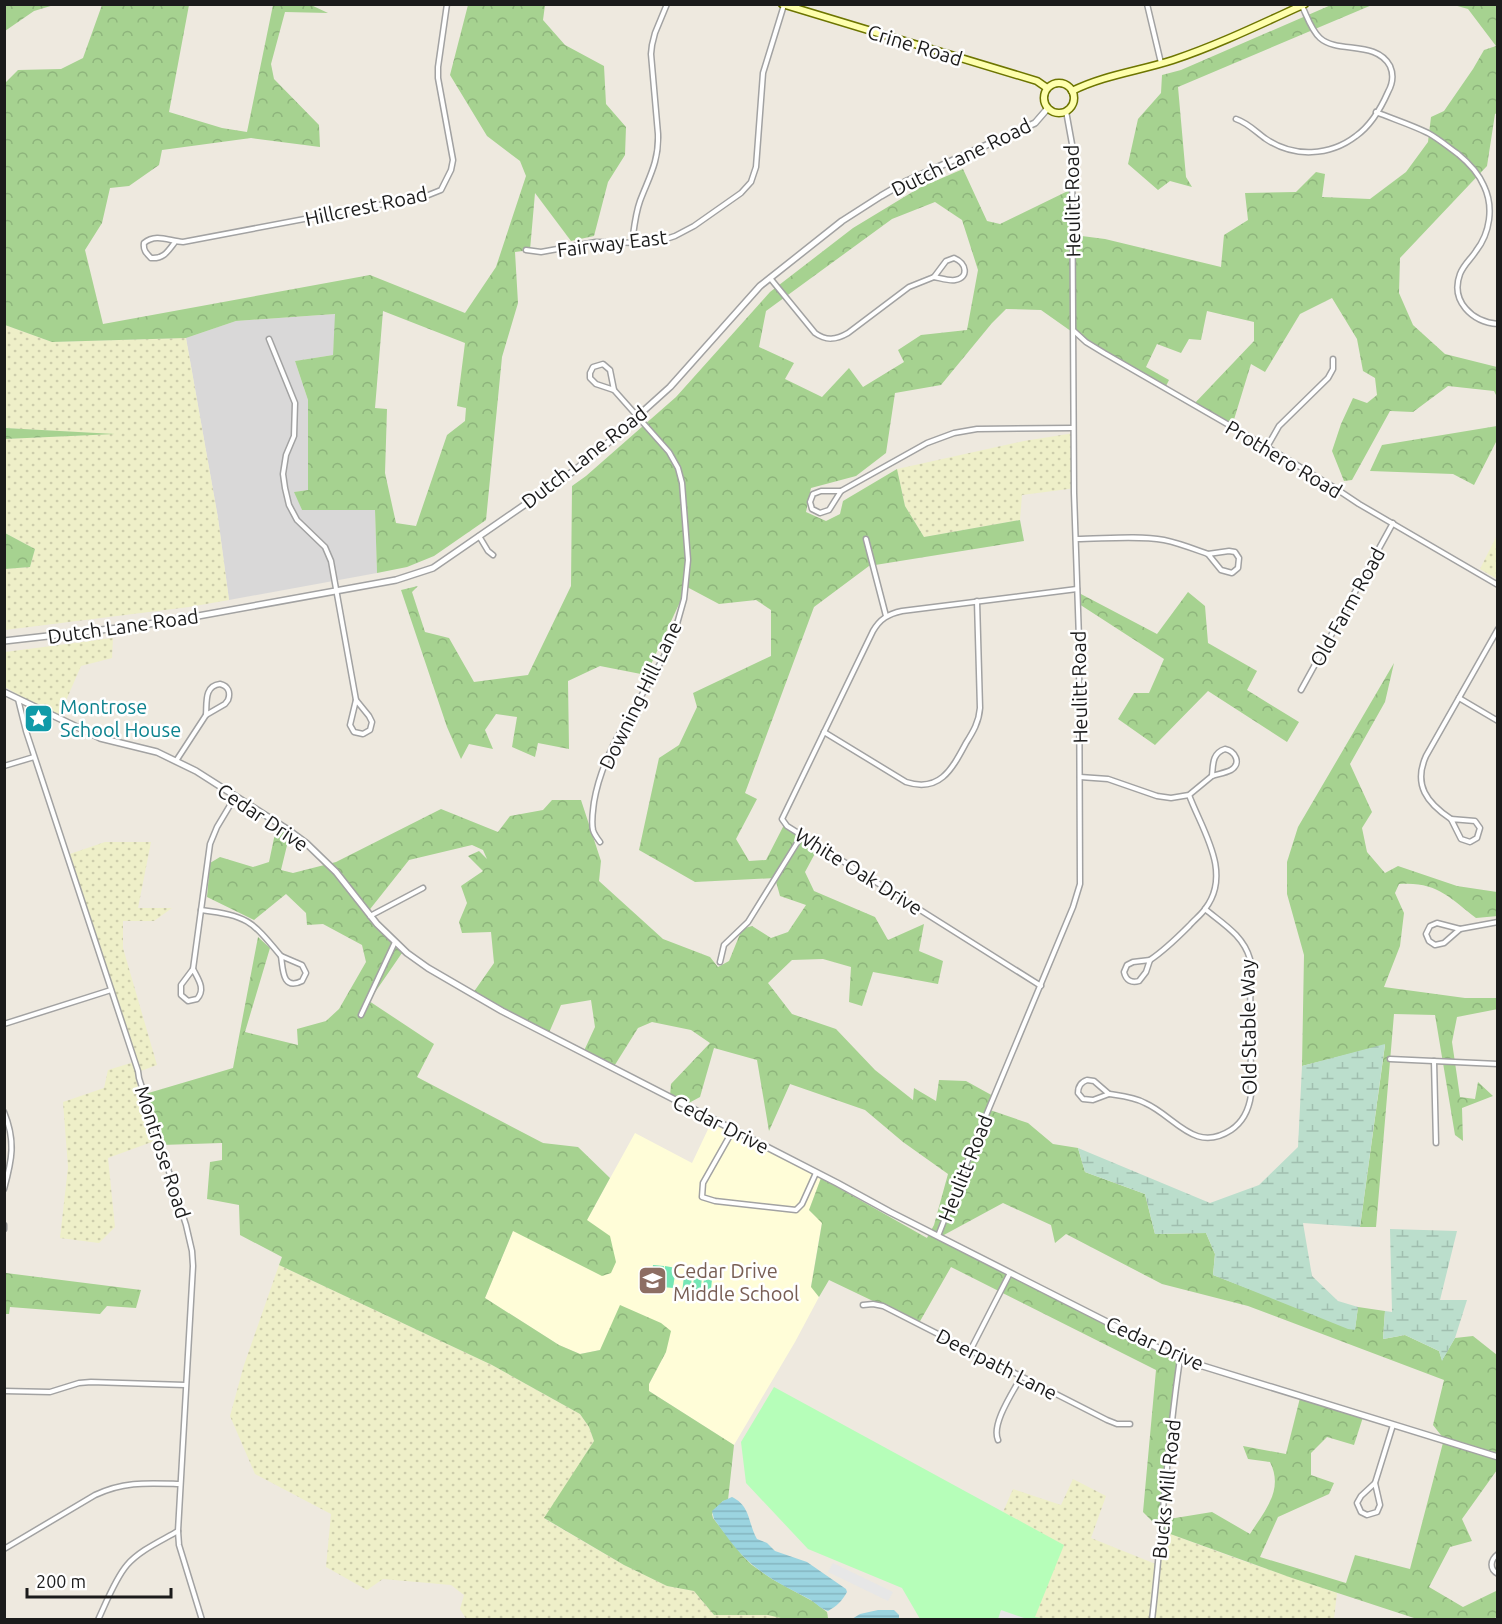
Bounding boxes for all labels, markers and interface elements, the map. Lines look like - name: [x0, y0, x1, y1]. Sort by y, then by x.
- street label: Crine Road: [865, 20, 965, 70]
- street label: Dutch Lane Road: [888, 113, 1034, 201]
- street label: Heulitt Road: [1060, 144, 1084, 258]
- street label: Hillcrest Road: [303, 182, 429, 230]
- street label: Fairway East: [556, 225, 669, 261]
- street label: Dutch Lane Road: [517, 401, 651, 513]
- street label: Prothero Road: [1222, 415, 1346, 503]
- street label: Old Farm Road: [1305, 543, 1389, 671]
- street label: Dutch Lane Road: [46, 604, 200, 648]
- street label: Downing Hill Lane: [594, 617, 686, 773]
- street label: Heulitt Road: [1067, 630, 1091, 744]
- place label: Montrose School House: [60, 695, 181, 741]
- place icon: Montrose School House: [23, 702, 55, 734]
- street label: Cedar Drive: [213, 778, 313, 856]
- street label: White Oak Drive: [791, 823, 927, 919]
- street label: Old Stable Way: [1235, 958, 1261, 1095]
- street label: Montrose Road: [131, 1083, 195, 1221]
- street label: Cedar Drive: [669, 1090, 773, 1158]
- street label: Heulitt Road: [933, 1111, 997, 1225]
- place label: Cedar Drive Middle School: [673, 1259, 799, 1305]
- school or university icon: Cedar Drive Middle School: [636, 1265, 668, 1297]
- street label: Cedar Drive: [1102, 1311, 1208, 1375]
- street label: Deerpath Lane: [933, 1324, 1061, 1404]
- street label: Bucks Mill Road: [1147, 1418, 1185, 1560]
- scale bar: [27, 1561, 171, 1599]
- text: 200 m: [36, 1571, 86, 1591]

